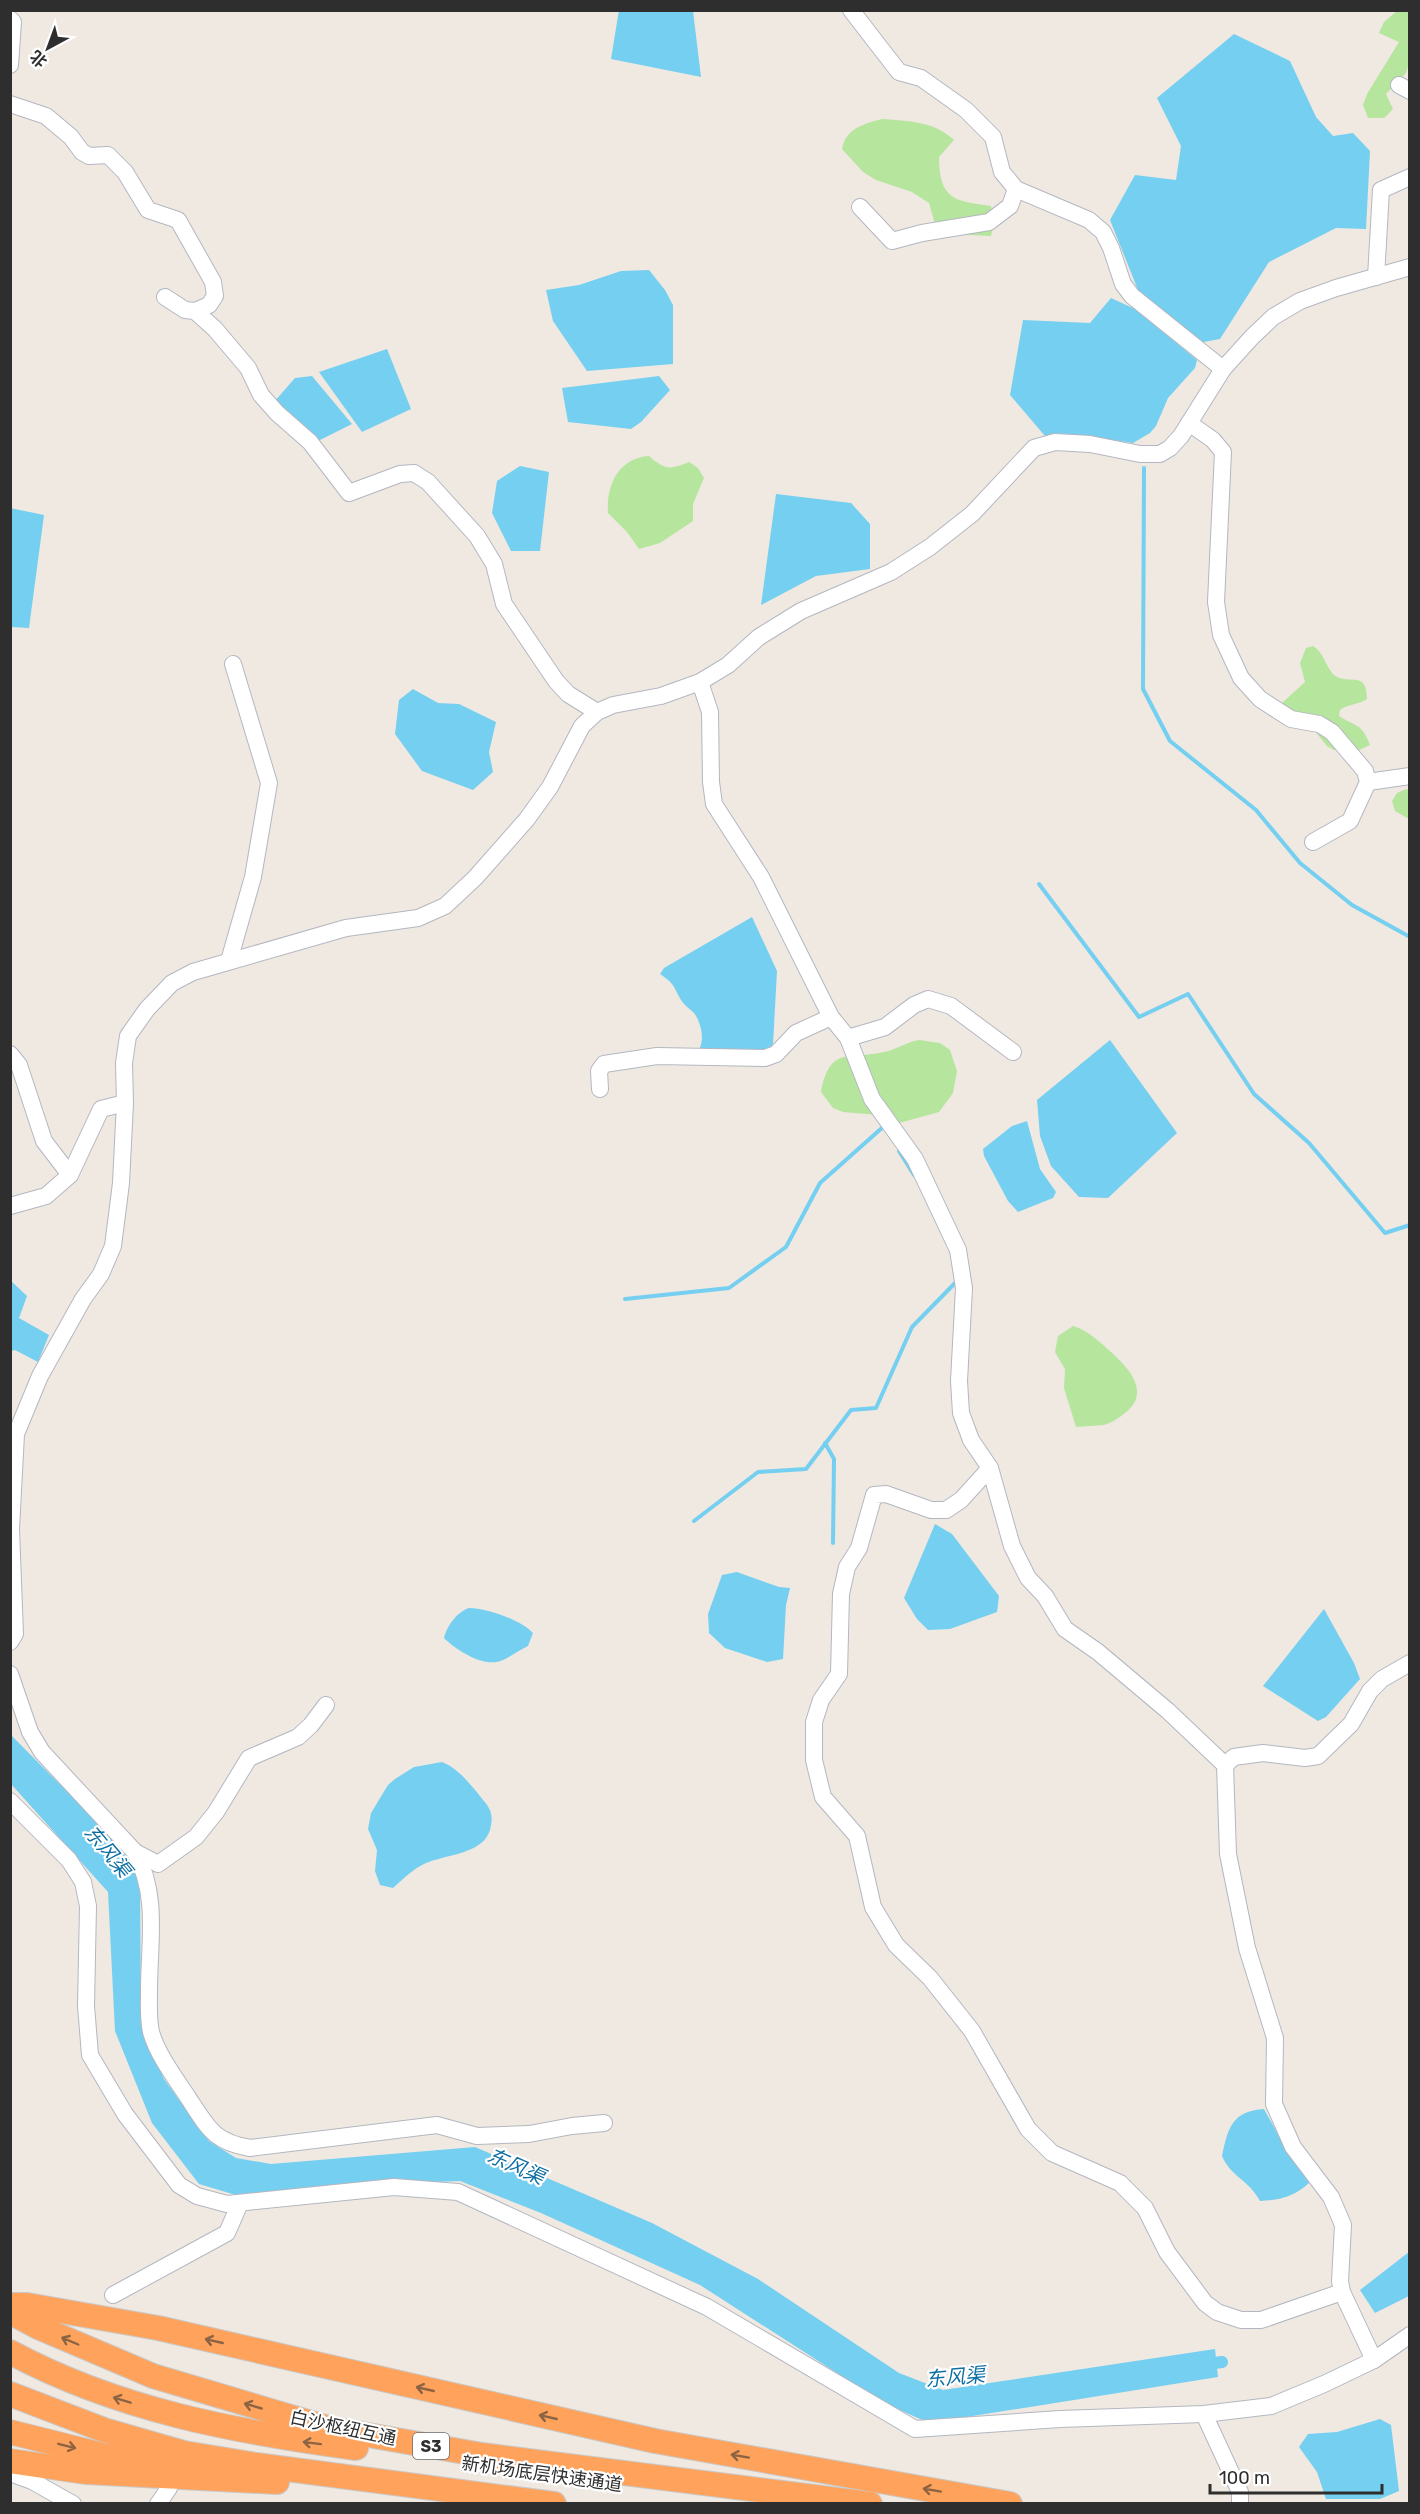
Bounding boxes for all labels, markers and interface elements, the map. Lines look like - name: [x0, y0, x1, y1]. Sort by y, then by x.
- north arrow: [18, 18, 78, 78]
- text: 北: [26, 47, 51, 71]
- water label: 东风渠: [80, 1820, 138, 1884]
- water label: 东风渠: [484, 2143, 551, 2190]
- one-way arrow: [61, 2335, 80, 2346]
- one-way arrow: [205, 2335, 224, 2346]
- water label: 东风渠: [924, 2362, 989, 2392]
- one-way arrow: [415, 2383, 434, 2395]
- one-way arrow: [113, 2394, 132, 2405]
- one-way arrow: [244, 2400, 263, 2411]
- street label: 白沙枢纽互通: [288, 2406, 398, 2450]
- one-way arrow: [539, 2411, 558, 2423]
- road number: S3: [413, 2433, 449, 2459]
- one-way arrow: [302, 2437, 322, 2448]
- one-way arrow: [58, 2441, 77, 2453]
- one-way arrow: [730, 2450, 750, 2461]
- street label: 新机场底层快速通道: [460, 2452, 624, 2496]
- scale bar: [1210, 2457, 1382, 2495]
- text: 100 m: [1219, 2467, 1270, 2489]
- one-way arrow: [922, 2484, 942, 2495]

